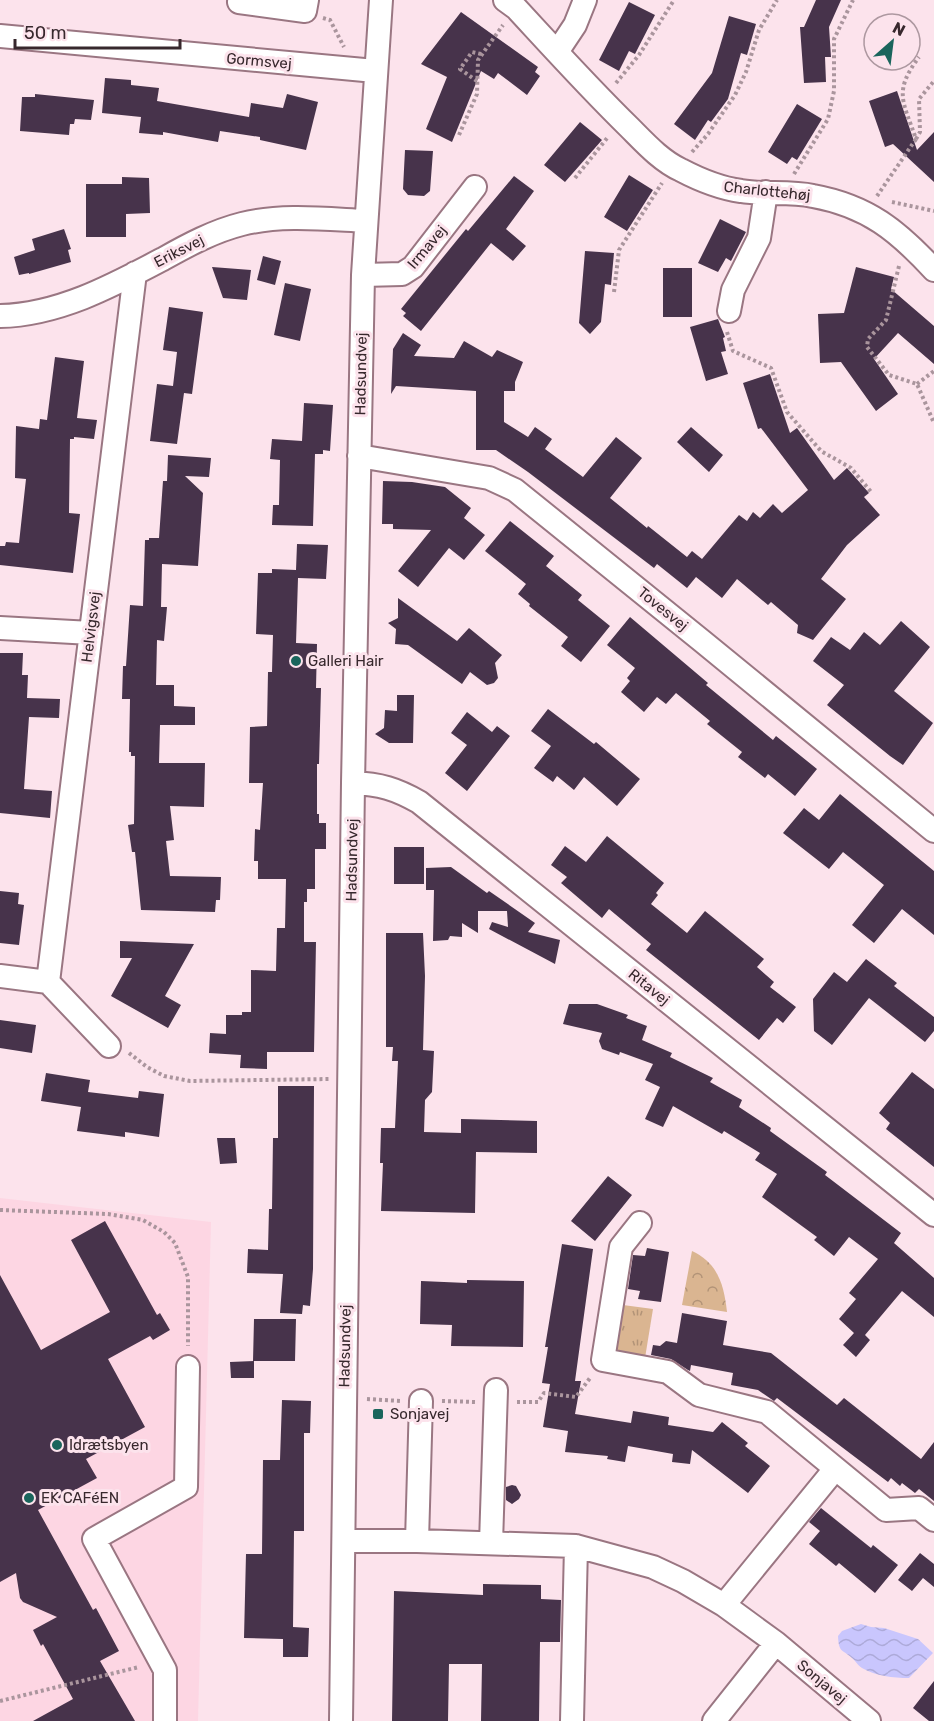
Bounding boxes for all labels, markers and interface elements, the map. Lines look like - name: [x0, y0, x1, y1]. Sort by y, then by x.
- scale bar: [15, 12, 180, 50]
- north arrow: [862, 12, 922, 72]
- text: N: [889, 18, 908, 40]
- text: 50 m: [24, 22, 67, 44]
- street label: Gormsvej: [226, 49, 292, 73]
- street label: Charlottehøj: [723, 178, 811, 204]
- street label: Irmavej: [404, 221, 450, 273]
- street label: Eriksvej: [151, 231, 207, 271]
- street label: Hadsundvej: [351, 332, 371, 416]
- street label: Tovesvej: [634, 583, 692, 635]
- street label: Helvigsvej: [78, 591, 104, 663]
- place label: Galleri Hair: [308, 652, 384, 670]
- marker: Galleri Hair: [289, 654, 303, 668]
- street label: Hadsundvej: [342, 818, 362, 902]
- street label: Ritavej: [625, 965, 673, 1009]
- street label: Hadsundvej: [335, 1304, 355, 1388]
- place label: Sonjavej: [390, 1405, 449, 1423]
- marker: Sonjavej: [371, 1407, 385, 1421]
- place label: Idrætsbyen: [69, 1436, 149, 1454]
- marker: Idrætsbyen: [50, 1438, 64, 1452]
- place label: EK CAFéEN: [41, 1489, 119, 1507]
- marker: EK CAFéEN: [22, 1491, 36, 1505]
- street label: Sonjavej: [794, 1656, 850, 1708]

